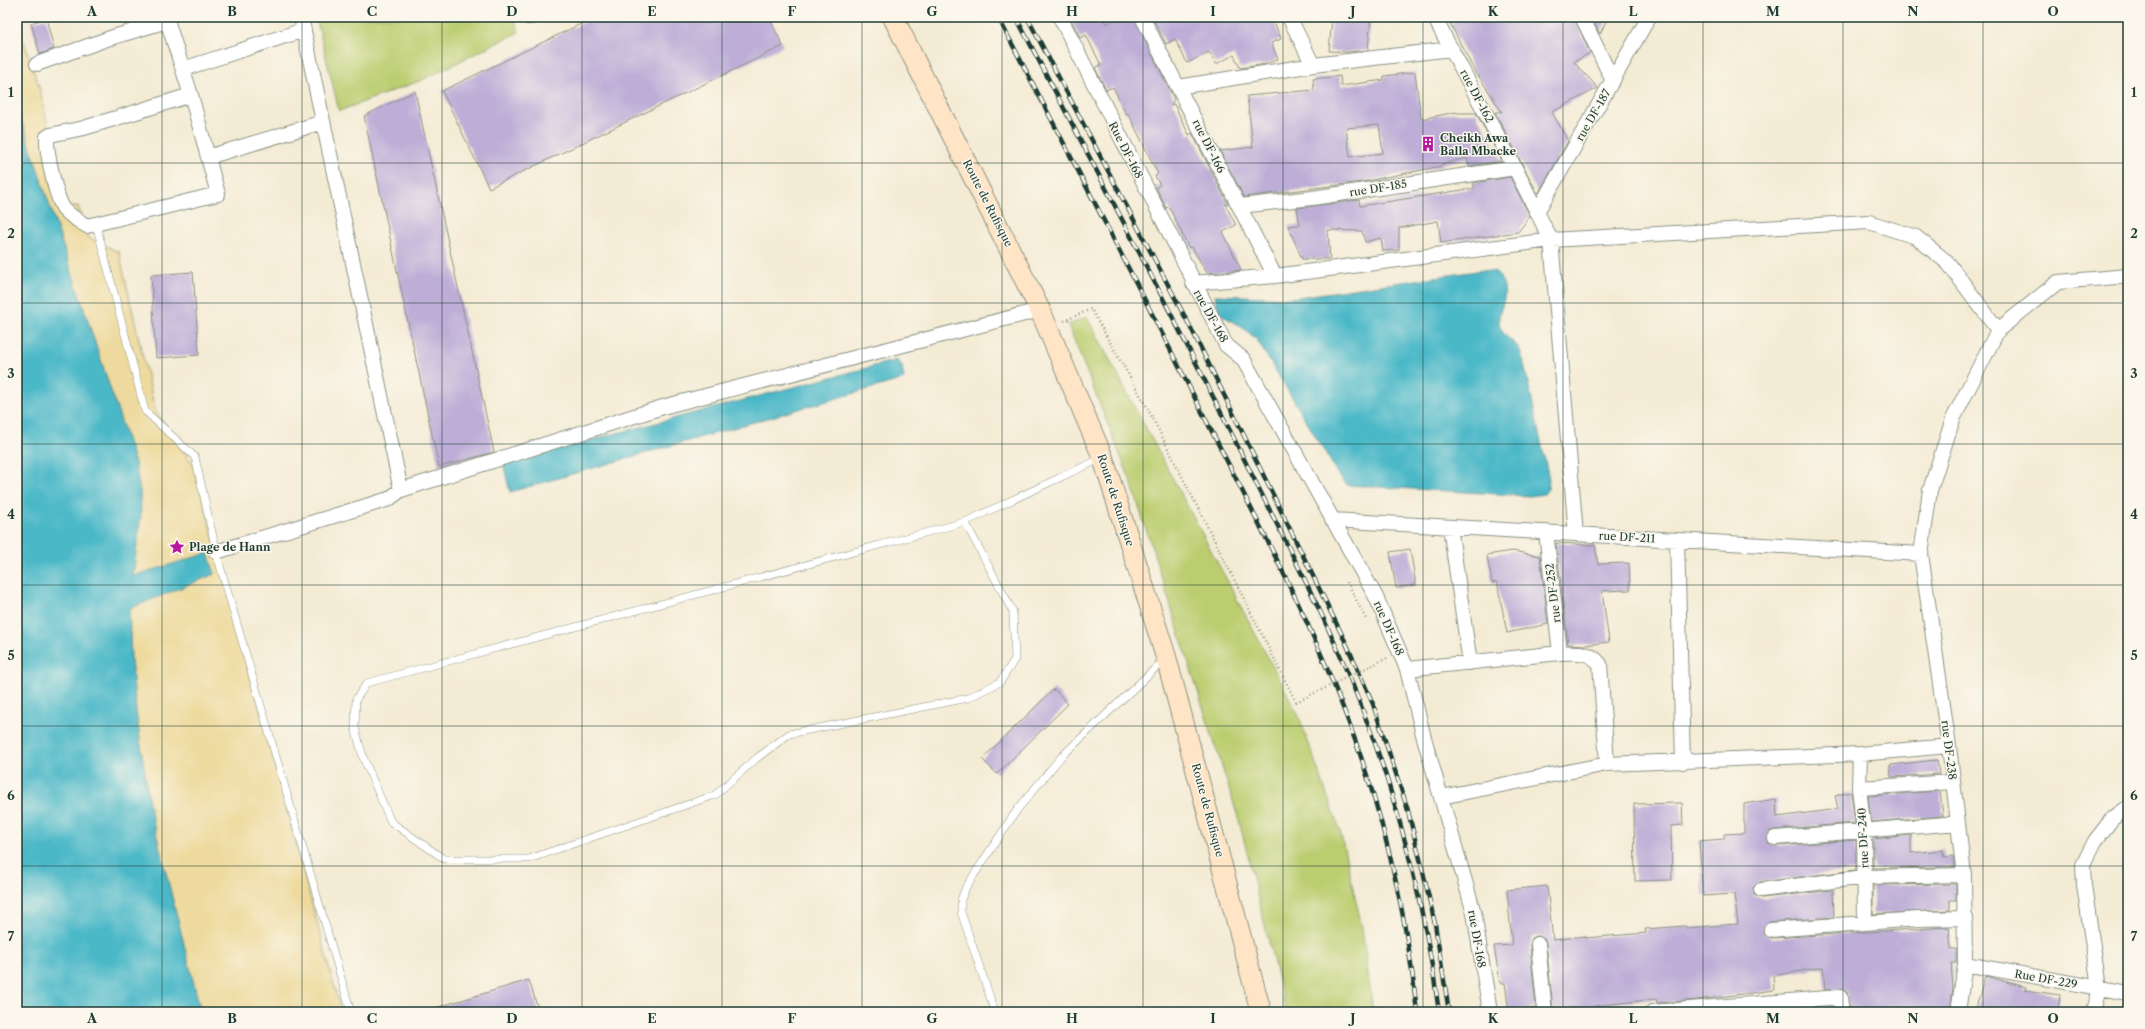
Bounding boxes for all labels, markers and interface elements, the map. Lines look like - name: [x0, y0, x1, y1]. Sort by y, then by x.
- text: A: [86, 3, 98, 19]
- text: B: [227, 3, 237, 19]
- text: C: [367, 3, 377, 19]
- text: D: [506, 3, 518, 19]
- text: E: [647, 3, 657, 19]
- text: F: [788, 3, 797, 19]
- text: G: [926, 3, 938, 19]
- text: H: [1066, 3, 1078, 19]
- text: I: [1210, 3, 1216, 19]
- text: J: [1348, 3, 1356, 19]
- text: K: [1488, 3, 1499, 19]
- text: L: [1629, 3, 1638, 19]
- text: M: [1766, 3, 1780, 19]
- text: N: [1907, 3, 1919, 19]
- text: O: [2047, 3, 2059, 19]
- street label: rue DF-162: [1457, 67, 1497, 125]
- text: 1: [8, 84, 14, 100]
- text: 1: [2131, 84, 2137, 100]
- street label: rue DF-187: [1573, 86, 1614, 143]
- street label: rue DF-166: [1189, 117, 1229, 176]
- street label: Rue DF-168: [1106, 119, 1146, 181]
- place label: Cheikh Awa Balla Mbacke: [1440, 131, 1517, 158]
- building icon: Cheikh Awa Balla Mbacke: [1419, 135, 1437, 153]
- street label: Route de Rufisque: [960, 157, 1016, 249]
- street label: rue DF-185: [1348, 177, 1408, 199]
- text: 2: [7, 225, 15, 241]
- text: 2: [2130, 225, 2138, 241]
- street label: rue DF-168: [1191, 287, 1231, 345]
- text: 3: [7, 365, 15, 381]
- text: 3: [2130, 365, 2138, 381]
- street label: Route de Rufisque: [1094, 452, 1138, 548]
- text: 4: [7, 506, 15, 522]
- text: 4: [2130, 506, 2138, 522]
- street label: rue DF-211: [1598, 529, 1656, 545]
- place icon: Plage de Hann: [168, 538, 186, 556]
- place label: Plage de Hann: [189, 540, 271, 554]
- street label: rue DF-252: [1542, 563, 1564, 623]
- street label: rue DF-168: [1371, 598, 1407, 658]
- text: 5: [7, 647, 15, 663]
- text: 5: [2130, 647, 2138, 663]
- street label: rue DF-238: [1938, 719, 1960, 781]
- street label: Route de Rufisque: [1189, 762, 1227, 858]
- text: 6: [7, 787, 15, 803]
- text: 6: [2130, 787, 2138, 803]
- street label: rue DF-240: [1854, 807, 1872, 869]
- street label: rue DF-168: [1465, 909, 1489, 969]
- text: 7: [8, 928, 15, 944]
- text: 7: [2131, 928, 2138, 944]
- street label: Rue DF-229: [2013, 967, 2079, 991]
- text: A: [86, 1010, 98, 1026]
- text: B: [227, 1010, 237, 1026]
- text: C: [367, 1010, 377, 1026]
- text: D: [506, 1010, 518, 1026]
- text: E: [647, 1010, 657, 1026]
- text: F: [788, 1010, 797, 1026]
- text: G: [926, 1010, 938, 1026]
- text: H: [1066, 1010, 1078, 1026]
- text: I: [1210, 1010, 1216, 1026]
- text: J: [1348, 1010, 1356, 1026]
- text: K: [1488, 1010, 1499, 1026]
- text: L: [1629, 1010, 1638, 1026]
- text: M: [1766, 1010, 1780, 1026]
- text: N: [1907, 1010, 1919, 1026]
- text: O: [2047, 1010, 2059, 1026]

